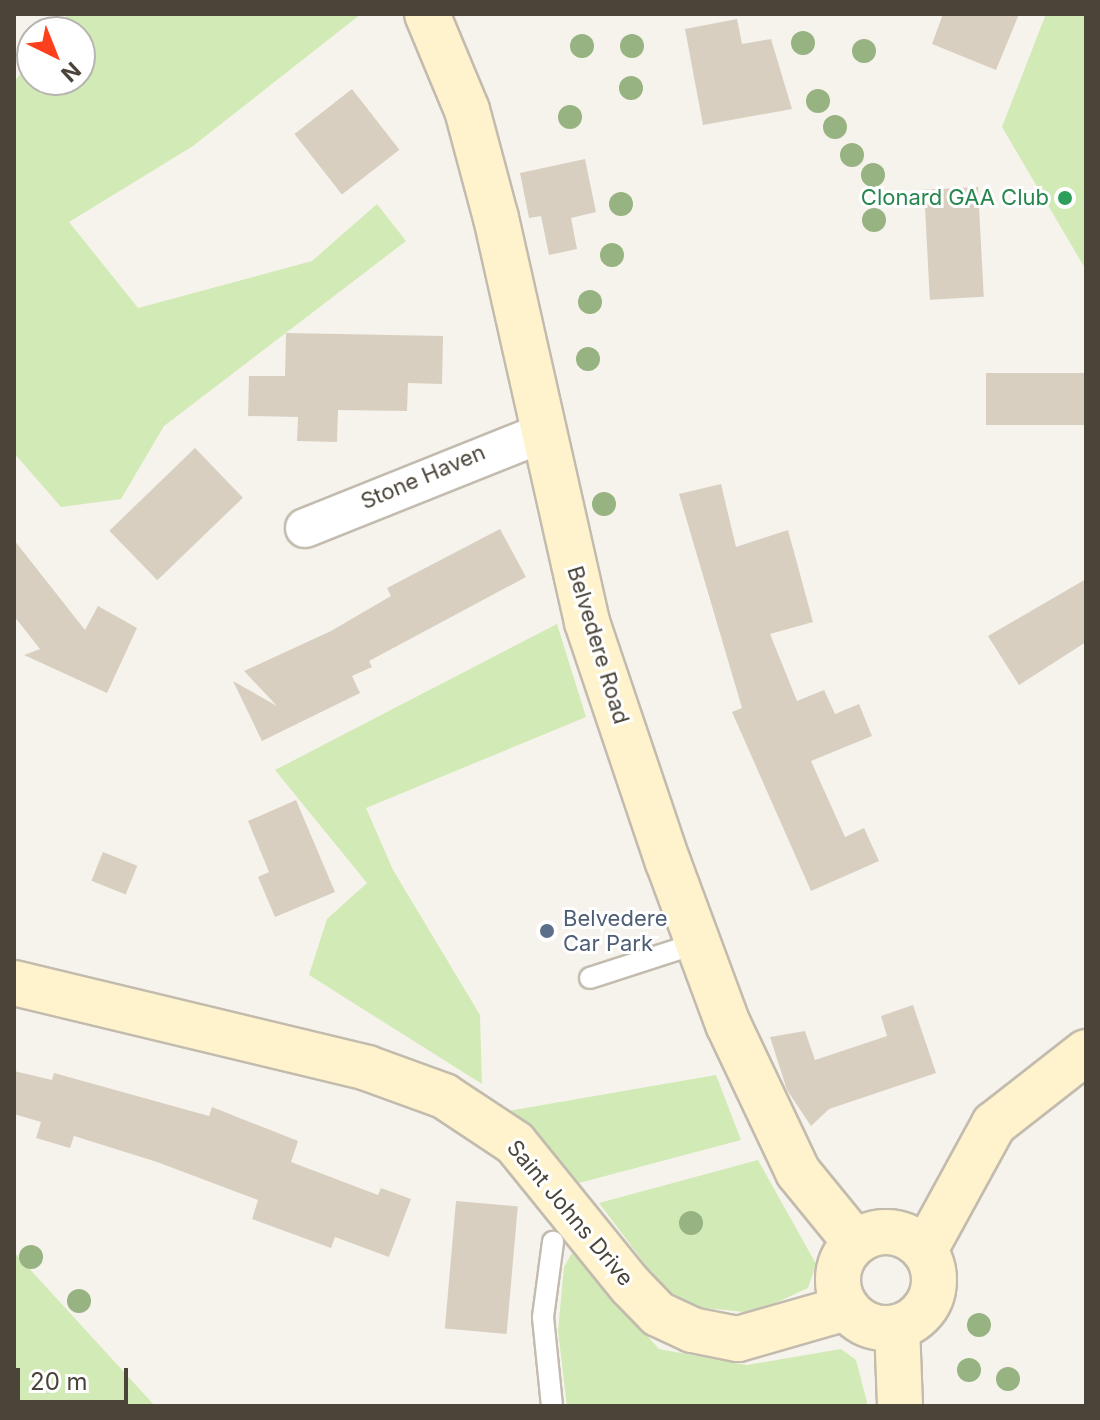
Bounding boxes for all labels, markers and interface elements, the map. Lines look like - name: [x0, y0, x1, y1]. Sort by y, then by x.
- north arrow: [16, 16, 96, 96]
- text: N: [56, 57, 86, 87]
- place label: Clonard GAA Club: [861, 185, 1049, 211]
- marker: Clonard GAA Club: [1056, 189, 1074, 207]
- street label: Stone Haven: [357, 439, 489, 515]
- street label: Belvedere Road: [561, 563, 635, 727]
- place label: Belvedere Car Park: [563, 905, 667, 956]
- marker: Belvedere Car Park: [538, 922, 556, 940]
- street label: Saint Johns Drive: [501, 1135, 639, 1291]
- scale bar: [20, 1352, 132, 1402]
- text: 20 m: [30, 1367, 88, 1396]

